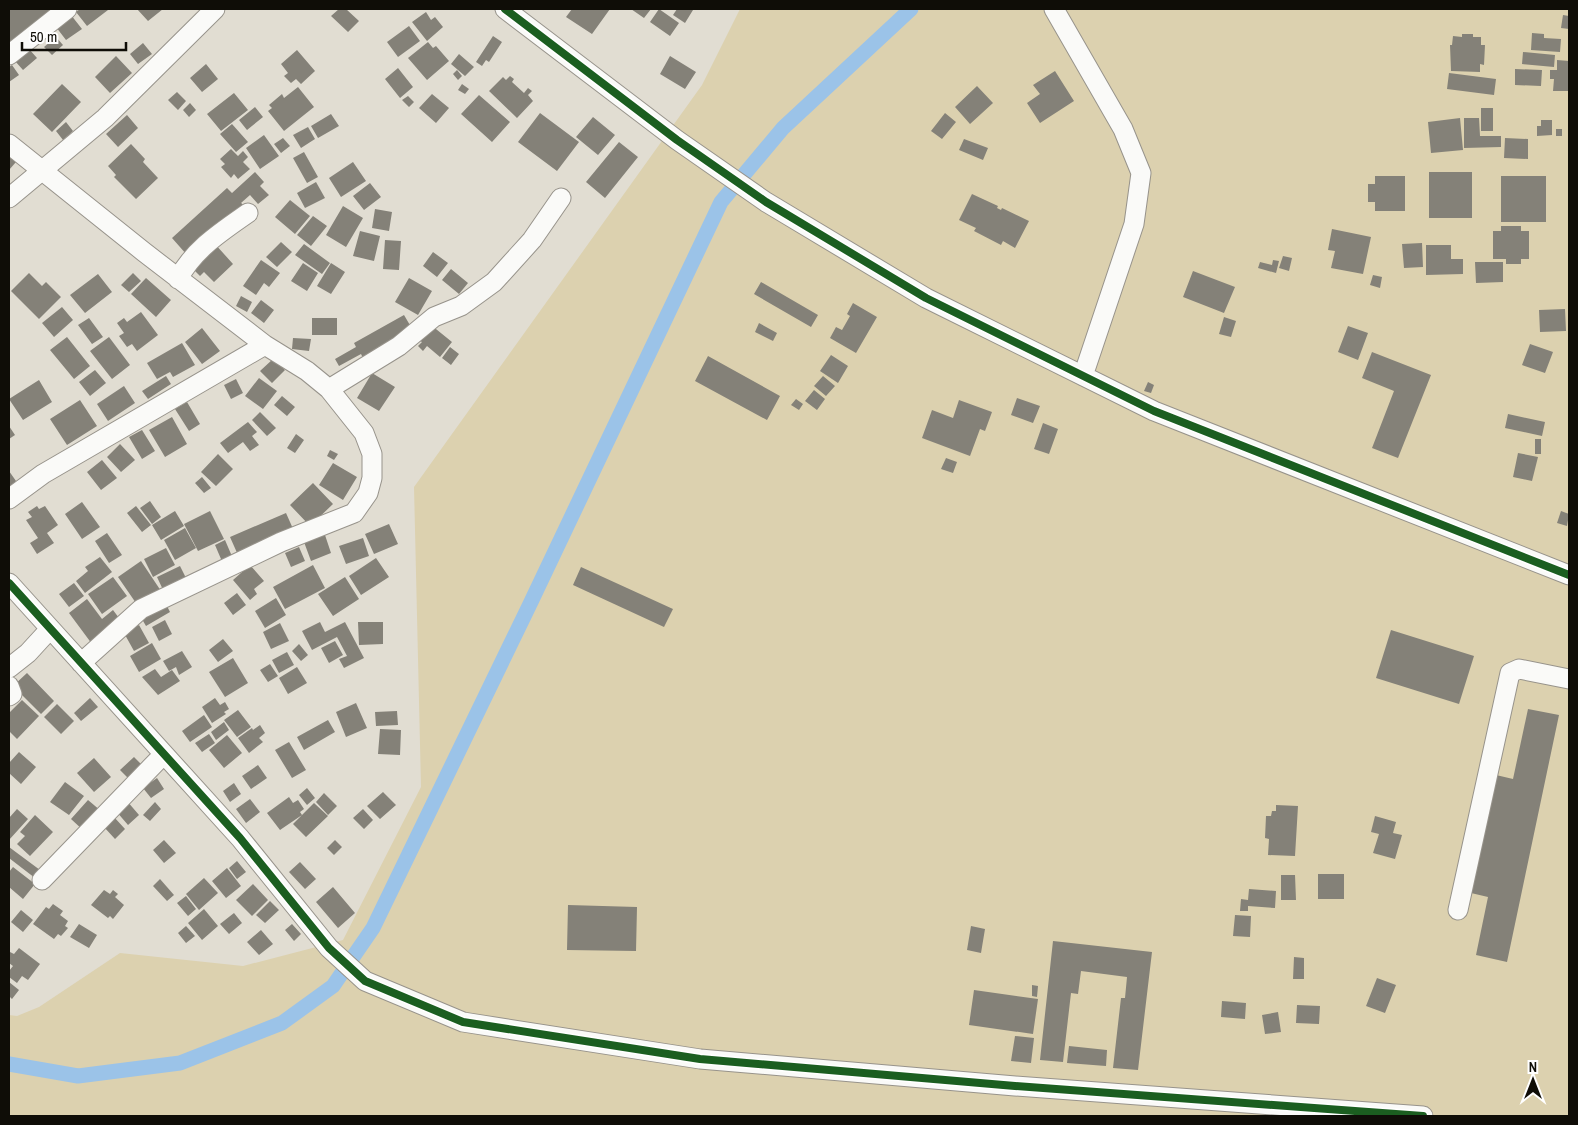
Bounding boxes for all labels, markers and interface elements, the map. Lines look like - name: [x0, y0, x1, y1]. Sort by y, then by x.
- scale bar: [22, 20, 126, 52]
- text: 50 m: [30, 26, 57, 47]
- north arrow: [1508, 1055, 1558, 1105]
- text: N: [1529, 1058, 1537, 1076]

